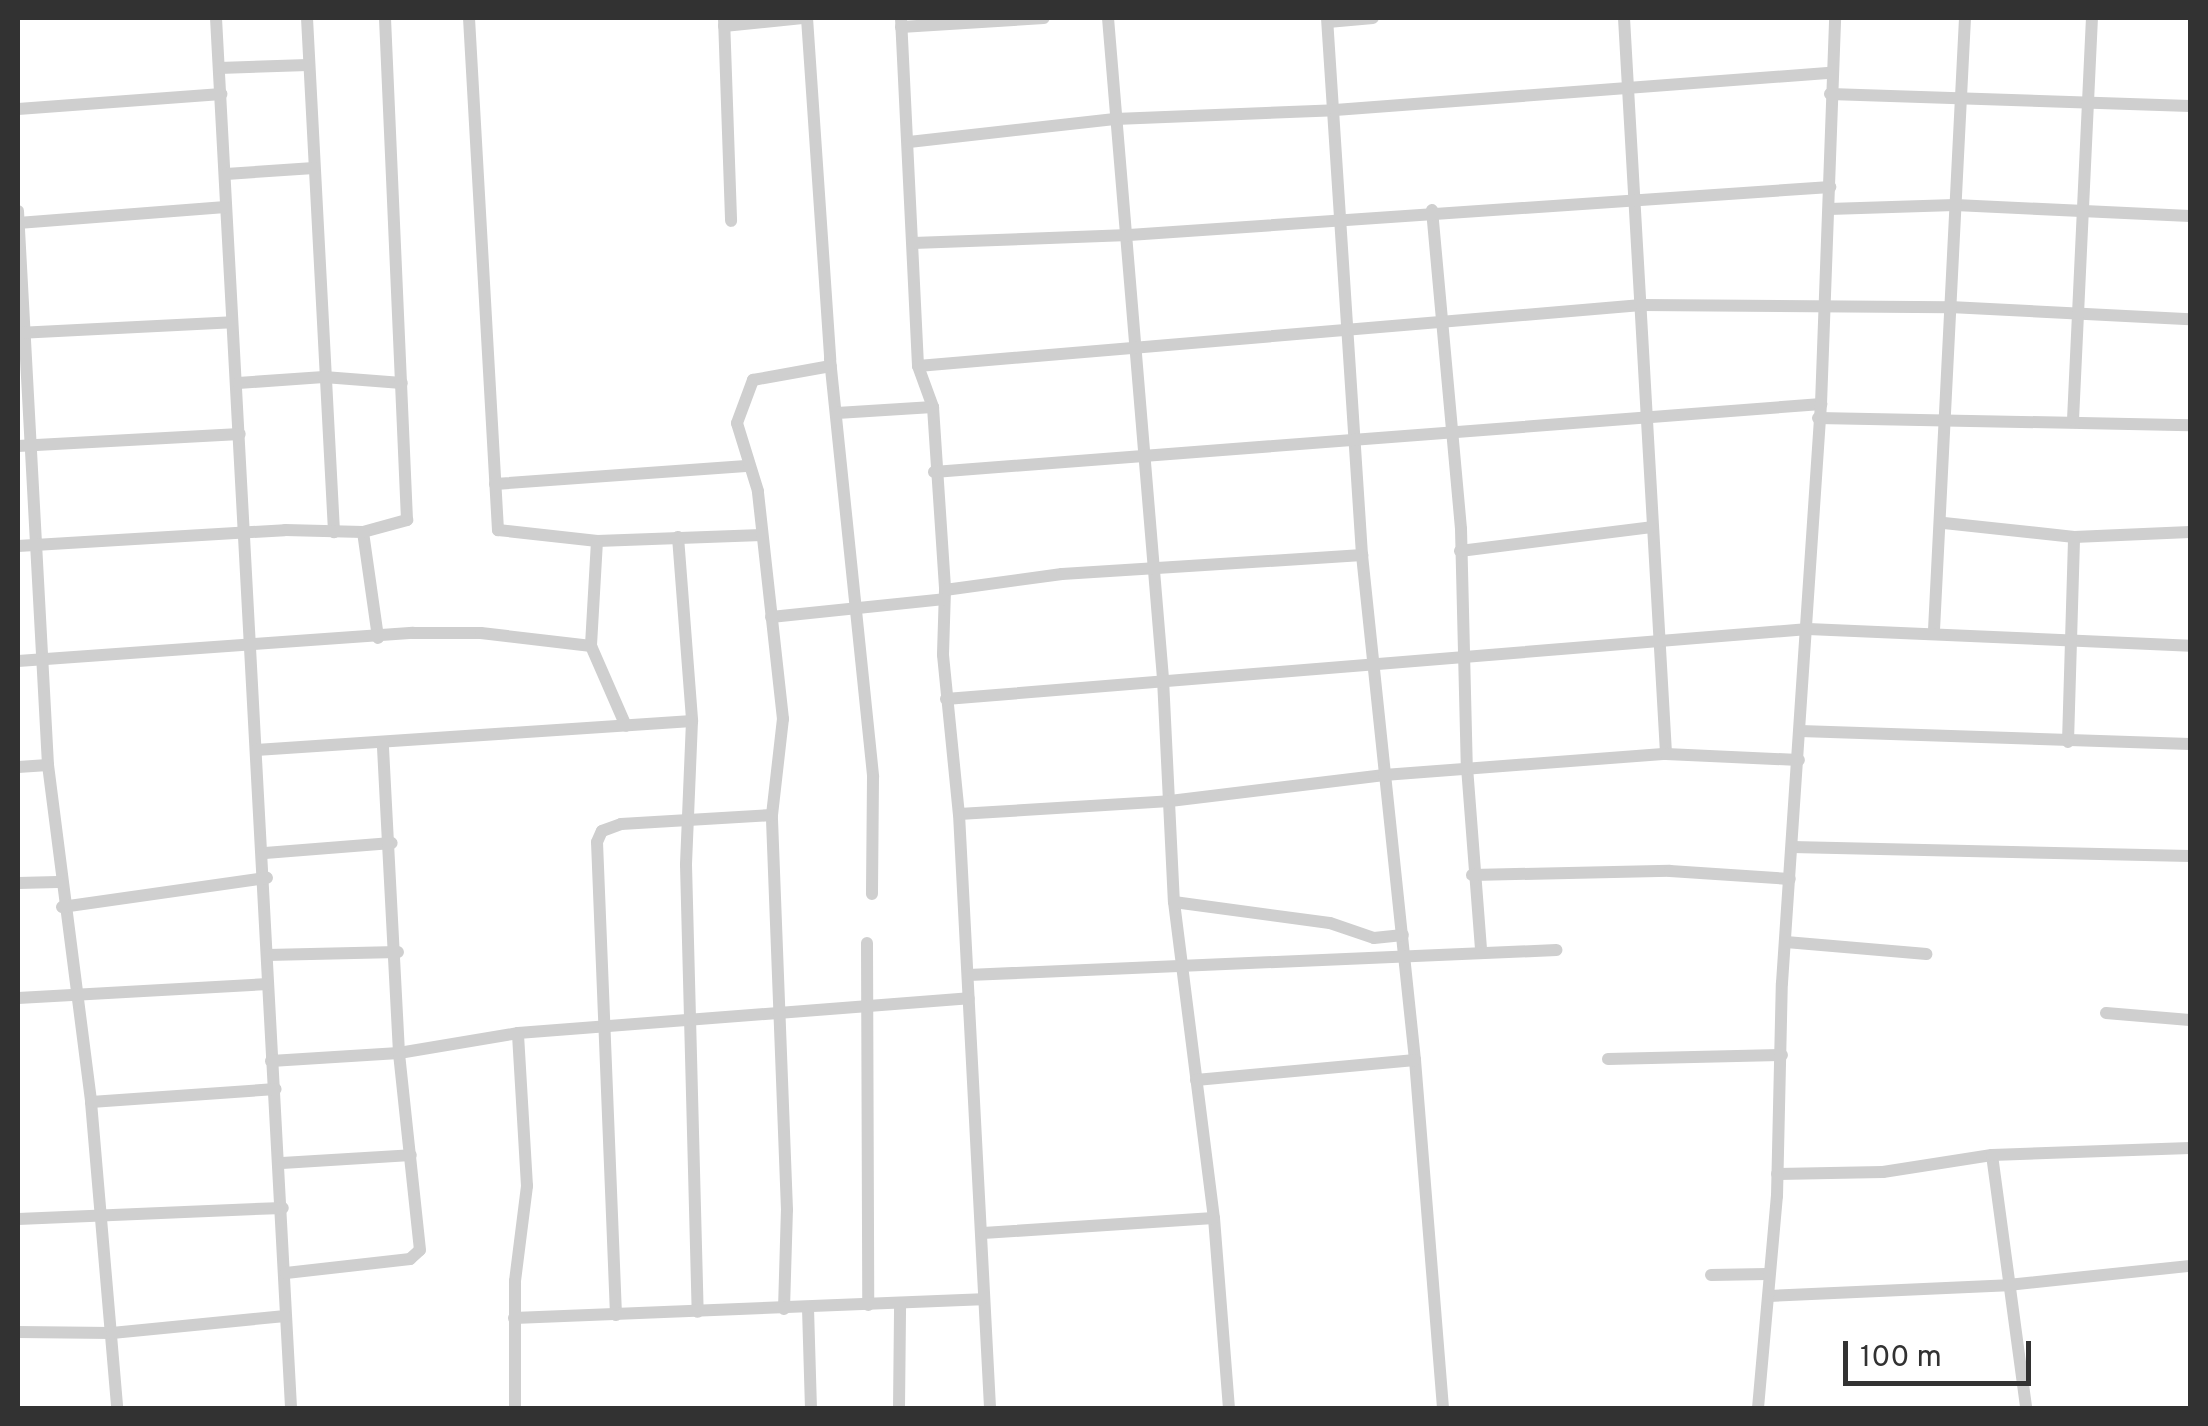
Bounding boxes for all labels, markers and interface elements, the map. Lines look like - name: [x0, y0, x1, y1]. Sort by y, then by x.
- scale bar: [1848, 1321, 2036, 1383]
- text: 100 m: [1860, 1340, 1942, 1377]

